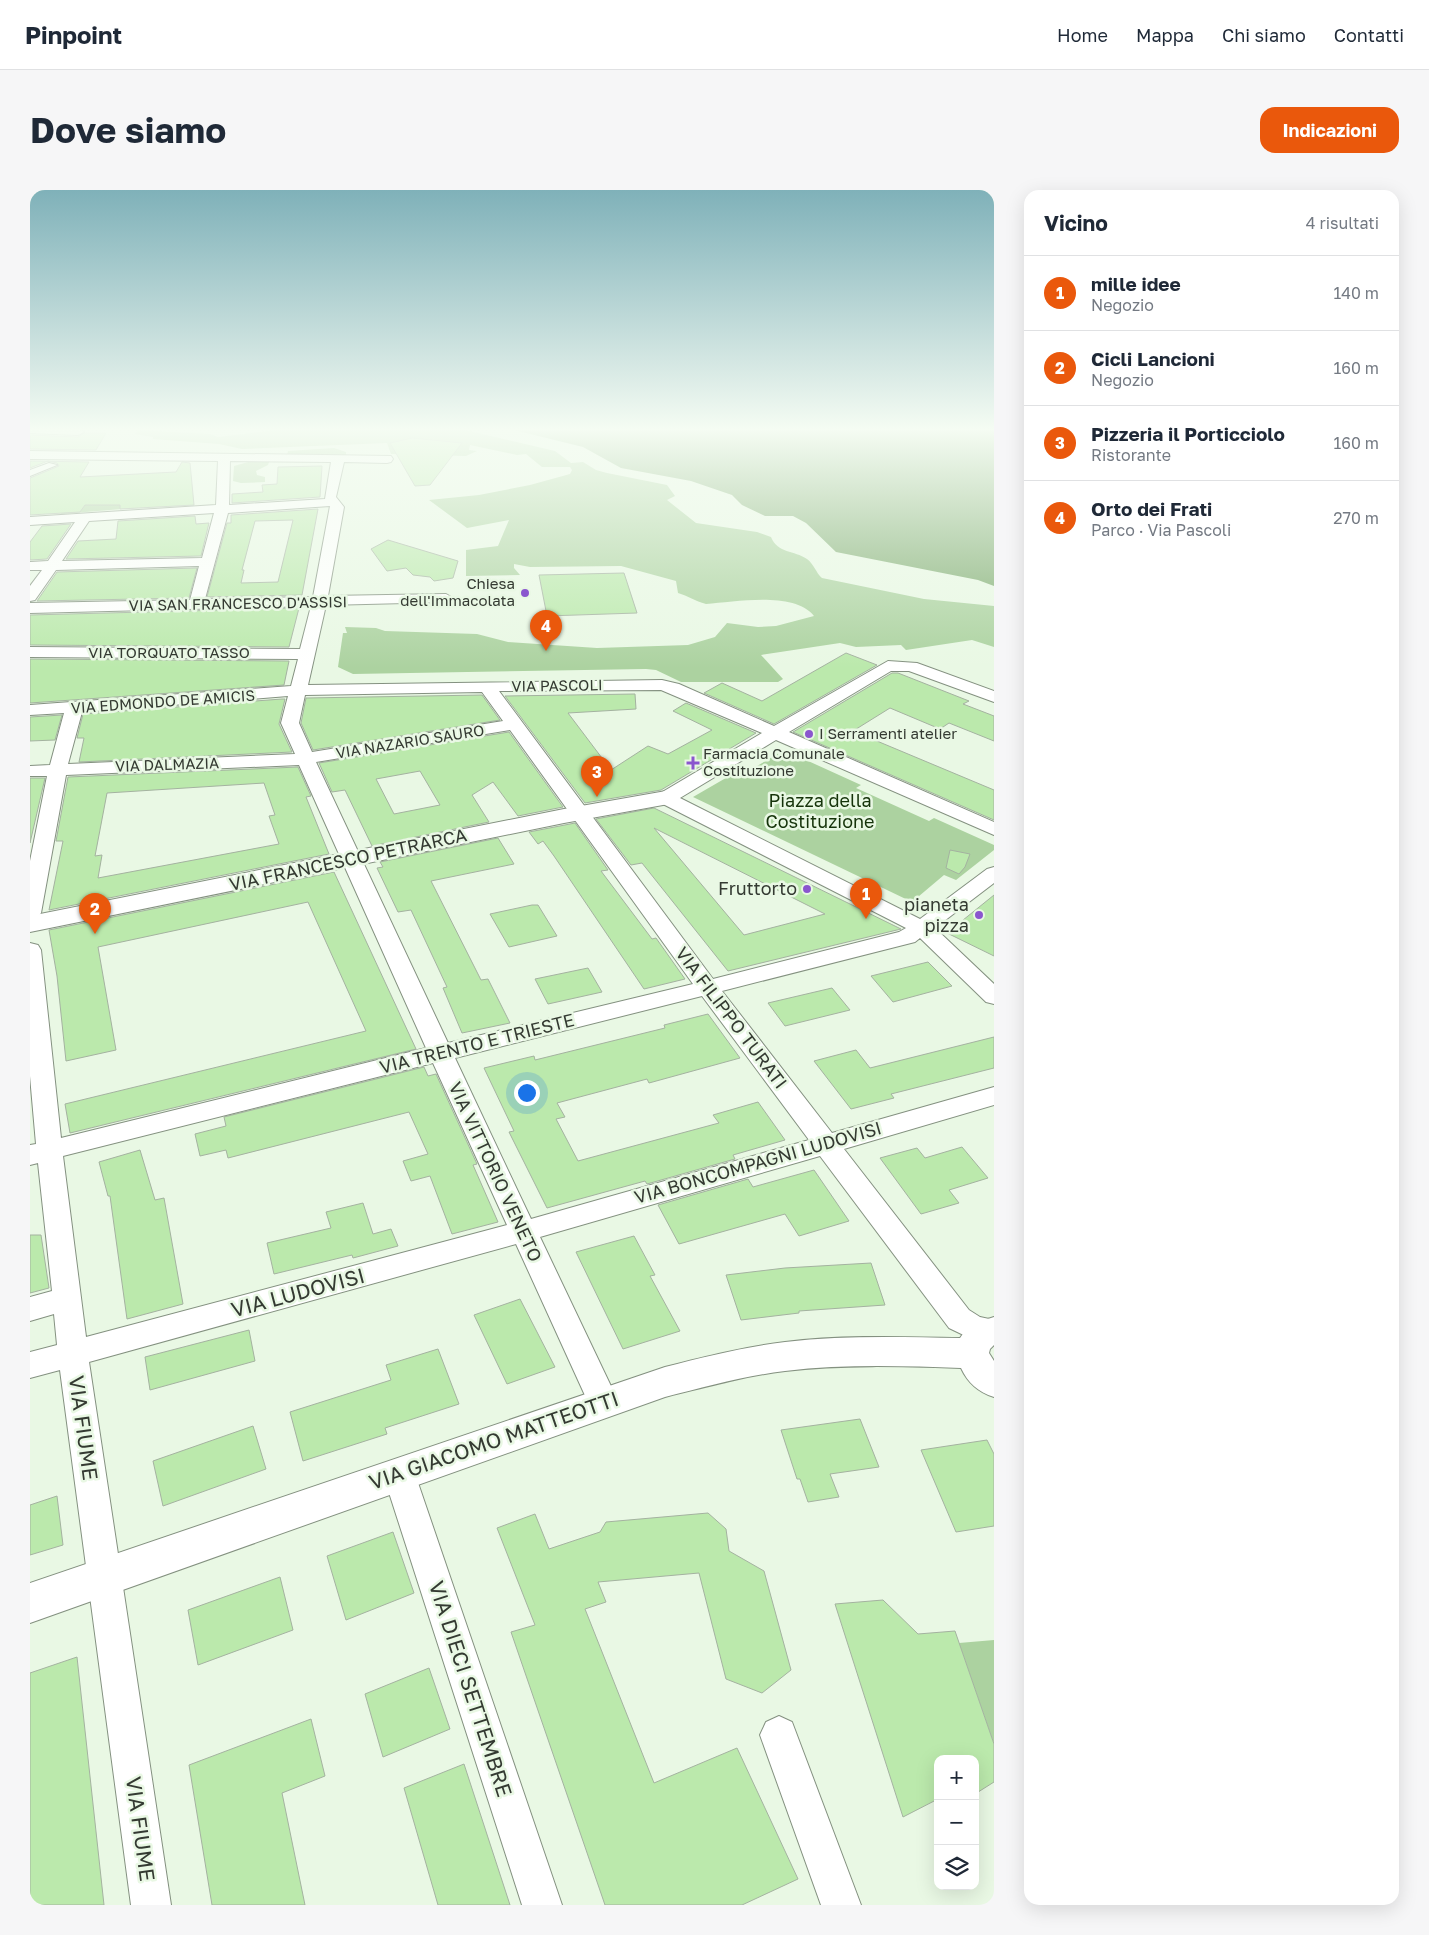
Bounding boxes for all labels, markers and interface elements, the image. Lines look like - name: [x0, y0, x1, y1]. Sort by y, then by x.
- text: Pinpoint: [25, 20, 122, 49]
- text: Home: [1057, 24, 1108, 46]
- text: Mappa: [1136, 24, 1194, 46]
- text: Chi siamo: [1222, 24, 1306, 46]
- text: Contatti: [1334, 24, 1404, 46]
- button: Indicazioni: [1260, 107, 1399, 153]
- text: Dove siamo: [30, 109, 226, 151]
- text: Vicino: [1044, 210, 1108, 236]
- text: 4 risultati: [1306, 213, 1379, 233]
- text: mille idee: [1091, 272, 1181, 295]
- text: 1: [1056, 283, 1064, 303]
- text: 140 m: [1333, 283, 1379, 303]
- text: Negozio: [1091, 295, 1154, 315]
- text: Cicli Lancioni: [1091, 347, 1215, 370]
- text: 2: [1055, 358, 1065, 378]
- text: 160 m: [1333, 358, 1379, 378]
- text: Negozio: [1091, 370, 1154, 390]
- text: Pizzeria il Porticciolo: [1091, 422, 1285, 445]
- text: 3: [1055, 433, 1065, 453]
- text: 160 m: [1333, 433, 1379, 453]
- text: Ristorante: [1091, 445, 1171, 465]
- text: Orto dei Frati: [1091, 497, 1212, 520]
- text: 4: [1055, 508, 1065, 528]
- text: 270 m: [1333, 508, 1379, 528]
- text: Parco · Via Pascoli: [1091, 520, 1231, 540]
- place label: Chiesa dell'Immacolata: [400, 574, 515, 609]
- marker: Chiesa dell'Immacolata: [519, 587, 531, 599]
- street label: VIA SAN FRANCESCO D'ASSISI: [129, 592, 347, 614]
- pin: 4: [530, 610, 562, 651]
- street label: VIA TORQUATO TASSO: [88, 643, 250, 661]
- street label: VIA PASCOLI: [511, 675, 603, 695]
- street label: VIA EDMONDO DE AMICIS: [70, 686, 256, 716]
- street label: VIA NAZARIO SAURO: [334, 720, 485, 762]
- place label: I Serramenti atelier: [819, 724, 957, 742]
- marker: I Serramenti atelier: [803, 728, 815, 740]
- place label: Farmacia Comunale Costituzione: [703, 744, 845, 779]
- street label: VIA DALMAZIA: [115, 753, 219, 775]
- pin: 3: [581, 756, 613, 797]
- marker: Farmacia Comunale Costituzione: [687, 757, 699, 769]
- park label: Piazza della Costituzione: [765, 789, 875, 832]
- street label: VIA FRANCESCO PETRARCA: [227, 823, 469, 895]
- place label: Fruttorto: [718, 877, 797, 899]
- pin: 1: [850, 878, 882, 919]
- marker: Fruttorto: [801, 883, 813, 895]
- pin: 2: [79, 893, 111, 934]
- place label: pianeta pizza: [904, 893, 969, 936]
- marker: pianeta pizza: [973, 909, 985, 921]
- street label: VIA FILIPPO TURATI: [671, 942, 792, 1093]
- street label: VIA TRENTO E TRIESTE: [377, 1008, 576, 1078]
- street label: VIA VITTORIO VENETO: [445, 1078, 547, 1265]
- your location: [514, 1080, 540, 1106]
- street label: VIA BONCOMPAGNI LUDOVISI: [632, 1116, 884, 1208]
- street label: VIA LUDOVISI: [228, 1262, 367, 1322]
- street label: VIA FIUME: [64, 1374, 104, 1482]
- street label: VIA GIACOMO MATTEOTTI: [365, 1385, 622, 1495]
- street label: VIA DIECI SETTEMBRE: [424, 1577, 518, 1800]
- map controls: [934, 1755, 979, 1890]
- button: +: [934, 1755, 979, 1800]
- street label: VIA FIUME: [121, 1775, 161, 1883]
- button: −: [934, 1800, 979, 1845]
- button: layers: [934, 1845, 979, 1890]

